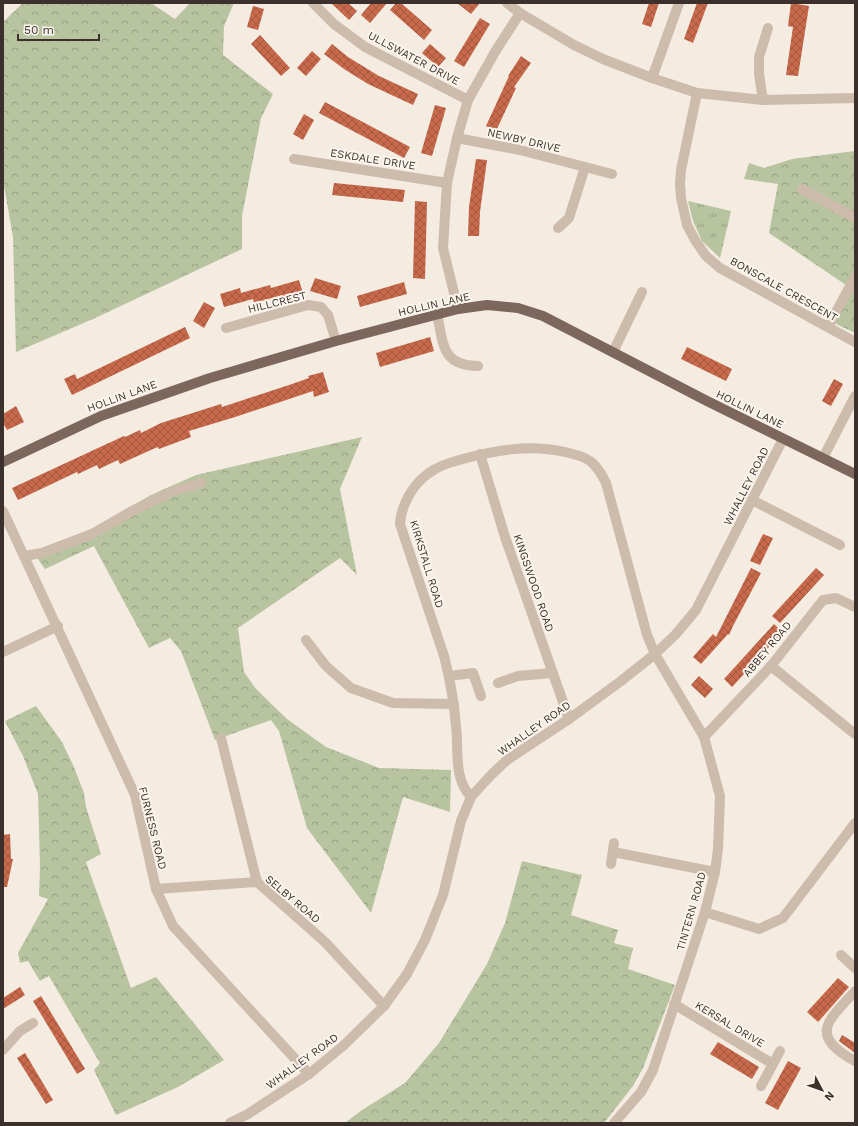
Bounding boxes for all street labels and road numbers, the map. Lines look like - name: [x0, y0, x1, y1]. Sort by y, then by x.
- street label: ULLSWATER DRIVE: [366, 29, 462, 88]
- street label: NEWBY DRIVE: [486, 126, 562, 155]
- street label: ESKDALE DRIVE: [329, 146, 417, 173]
- street label: BONSCALE CRESCENT: [728, 254, 840, 325]
- street label: HILLCREST: [247, 289, 308, 316]
- street label: HOLLIN LANE: [397, 290, 471, 319]
- street label: HOLLIN LANE: [85, 378, 159, 415]
- street label: HOLLIN LANE: [714, 388, 786, 431]
- street label: WHALLEY ROAD: [721, 445, 772, 528]
- street label: KIRKSTALL ROAD: [407, 519, 446, 610]
- street label: KINGSWOOD ROAD: [511, 533, 556, 634]
- street label: ABBEY ROAD: [740, 619, 794, 680]
- street label: WHALLEY ROAD: [495, 698, 573, 758]
- street label: FURNESS ROAD: [136, 785, 169, 871]
- street label: TINTERN ROAD: [674, 870, 709, 952]
- street label: SELBY ROAD: [263, 873, 323, 926]
- street label: KERSAL DRIVE: [693, 999, 767, 1050]
- street label: WHALLEY ROAD: [264, 1031, 341, 1092]

